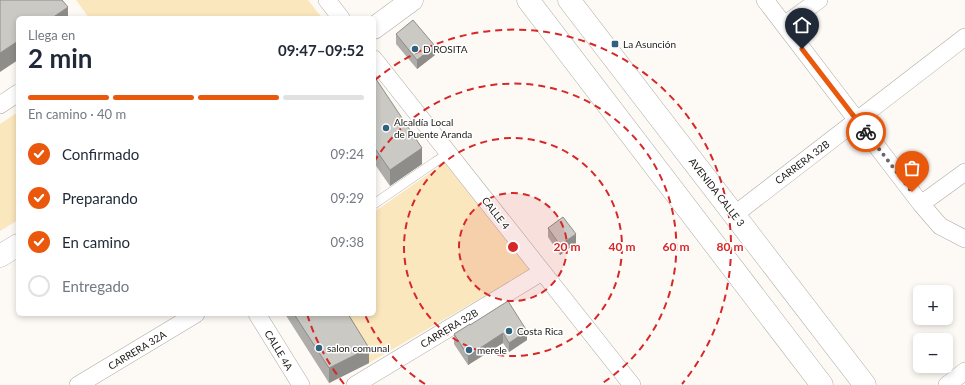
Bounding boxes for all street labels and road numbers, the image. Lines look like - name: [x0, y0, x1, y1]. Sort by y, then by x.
- street label: CARRERA 32B: [772, 138, 832, 186]
- street label: AVENIDA CALLE 3: [687, 155, 748, 229]
- street label: CALLE 4: [480, 194, 513, 232]
- street label: CARRERA 32B: [418, 306, 480, 350]
- street label: CARRERA 32A: [106, 328, 168, 372]
- street label: CALLE 4A: [262, 328, 296, 372]

